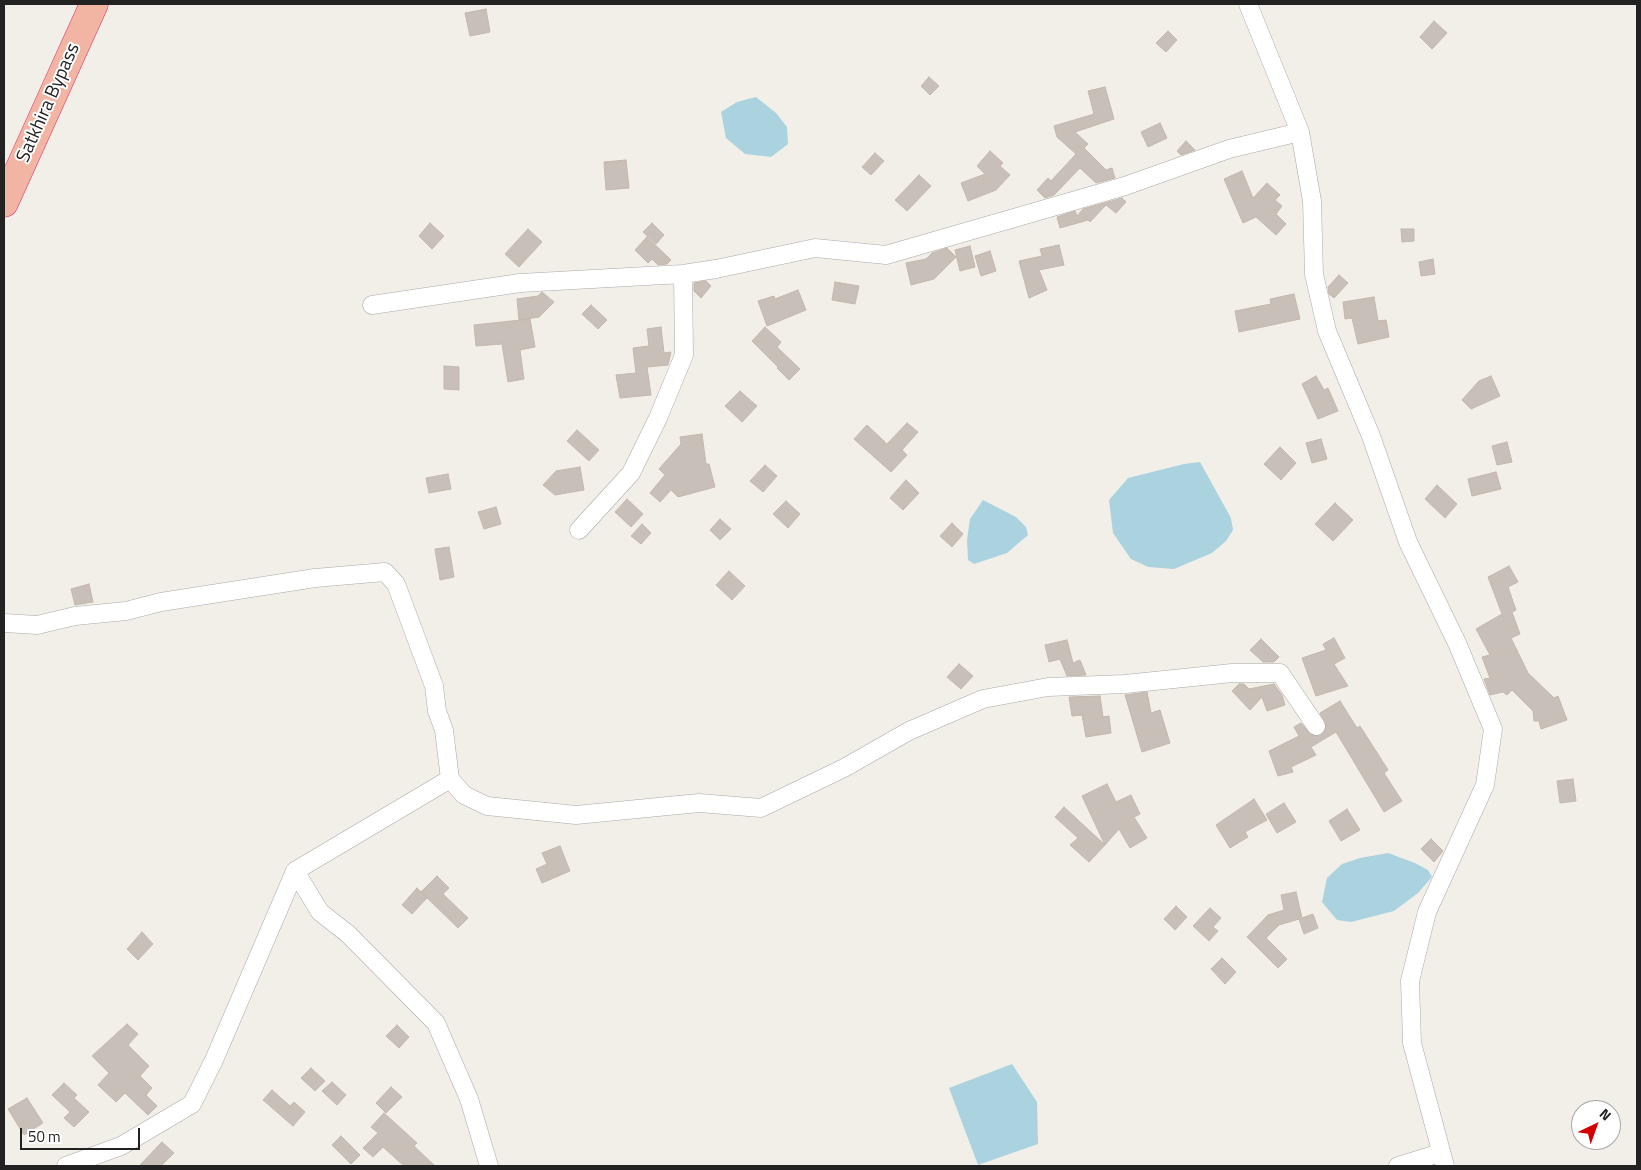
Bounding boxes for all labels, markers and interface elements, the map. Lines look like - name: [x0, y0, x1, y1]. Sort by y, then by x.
- street label: Satkhira Bypass: [13, 40, 85, 166]
- north arrow: [1571, 1100, 1621, 1150]
- text: N: [1595, 1103, 1616, 1125]
- scale bar: [22, 1118, 142, 1150]
- text: 50 m: [28, 1125, 61, 1148]

